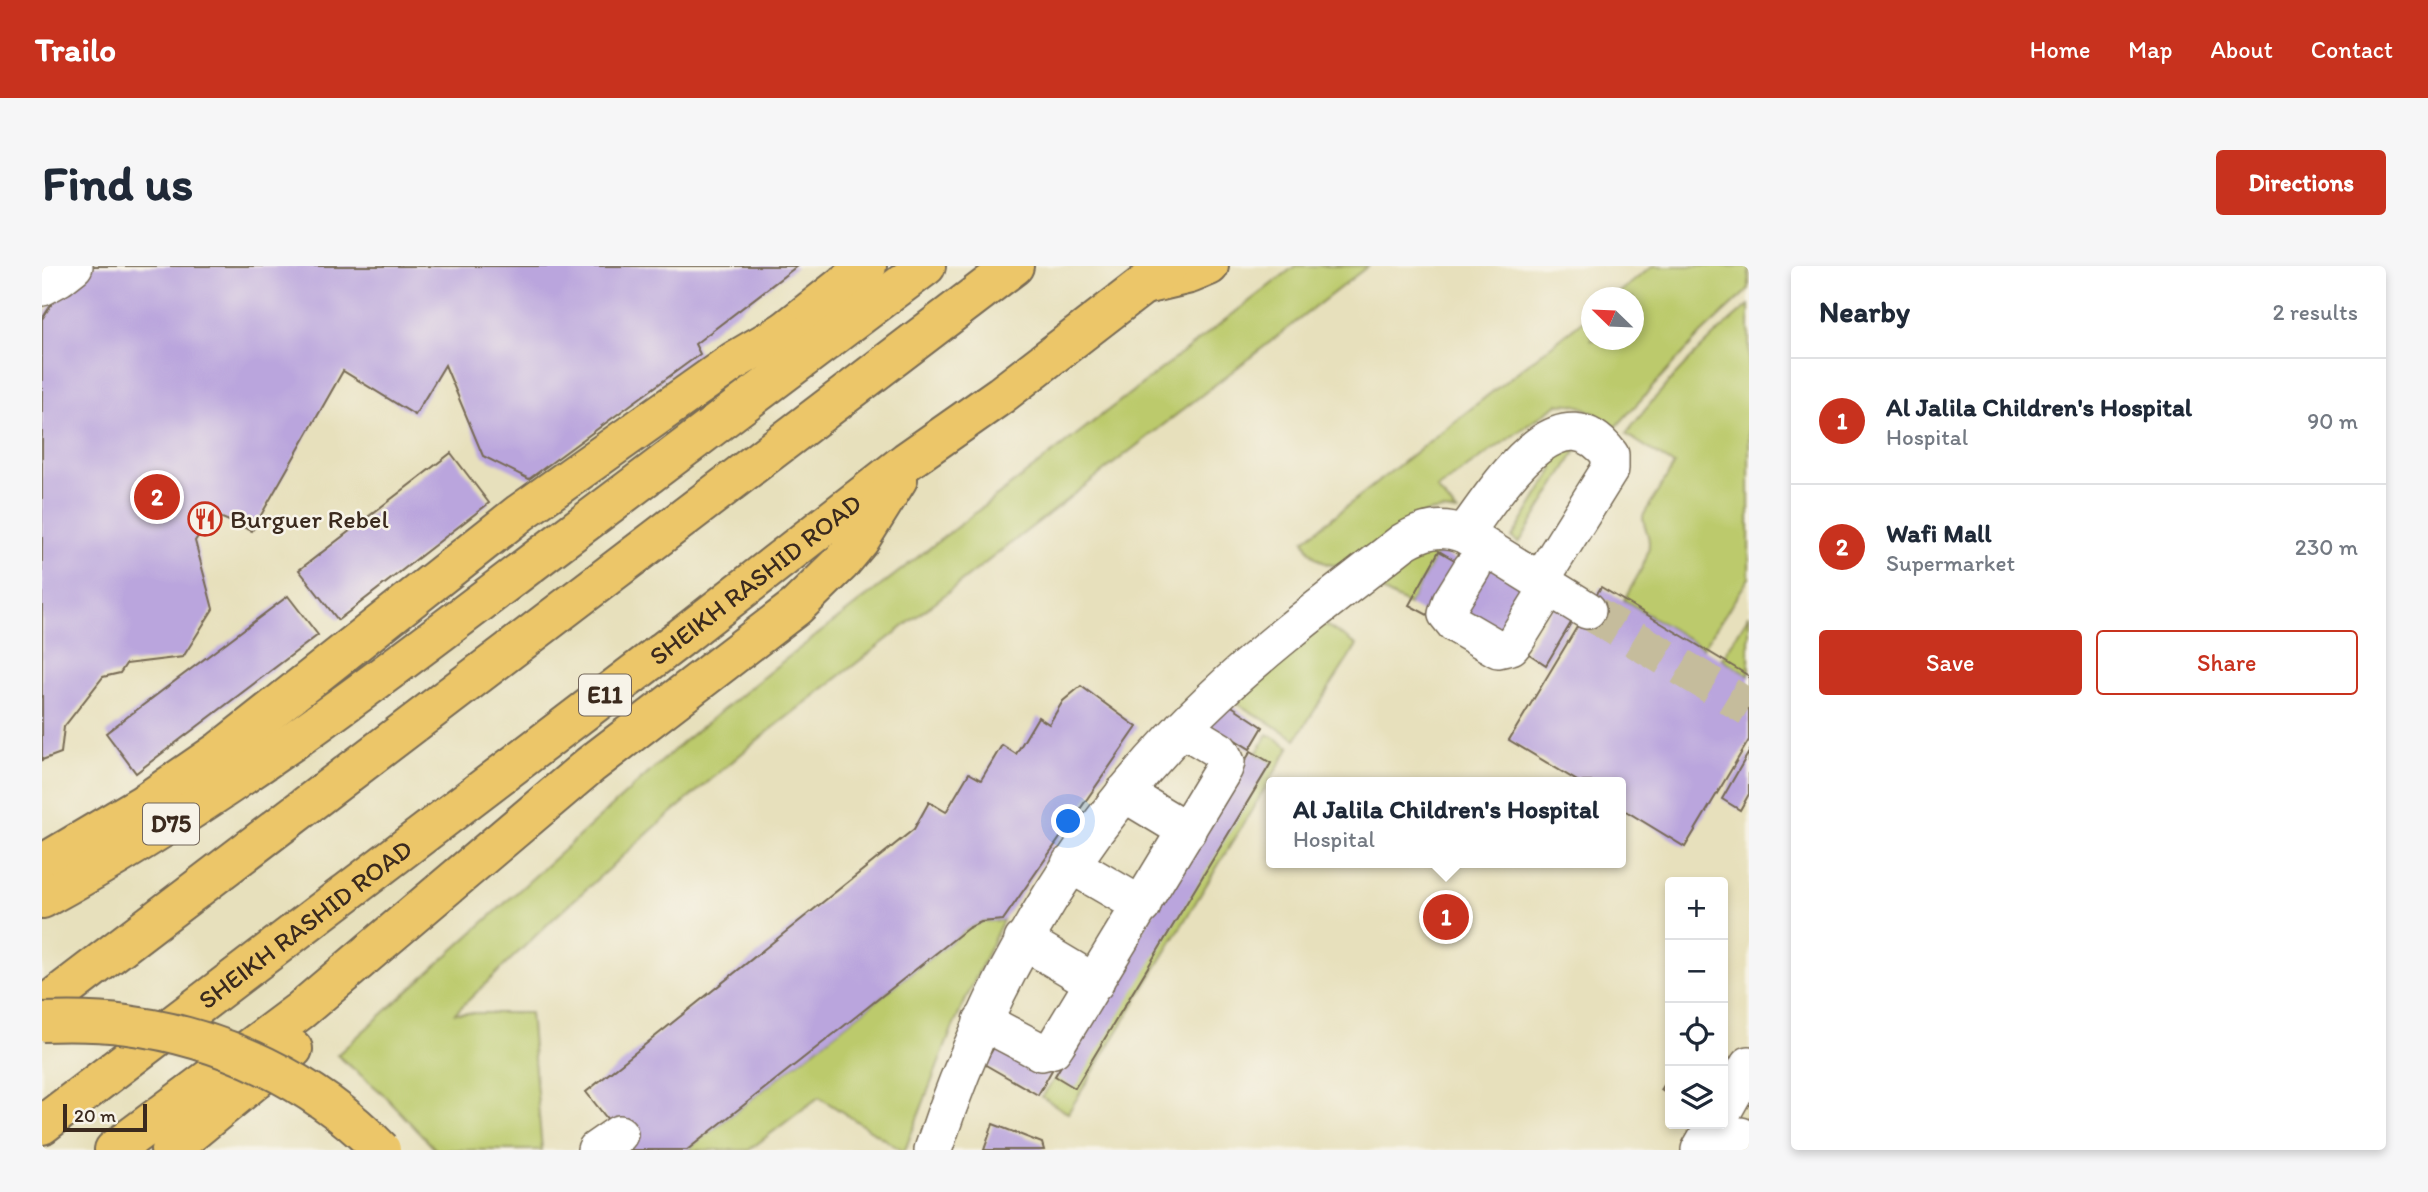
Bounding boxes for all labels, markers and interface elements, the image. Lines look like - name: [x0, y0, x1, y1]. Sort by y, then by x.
- text: Trailo: [35, 30, 116, 69]
- text: Home: [2030, 35, 2090, 64]
- text: Map: [2128, 35, 2172, 64]
- text: About: [2210, 35, 2273, 64]
- text: Contact: [2311, 35, 2393, 64]
- button: Directions: [2216, 150, 2386, 215]
- text: Find us: [42, 153, 193, 212]
- north arrow: [1581, 287, 1644, 350]
- text: Nearby: [1819, 293, 1910, 330]
- text: 2 results: [2272, 298, 2358, 326]
- text: Al Jalila Children's Hospital: [1886, 391, 2192, 423]
- text: 1: [1837, 407, 1847, 435]
- text: 90 m: [2307, 407, 2358, 435]
- text: Hospital: [1886, 423, 1968, 451]
- pin: 2: [134, 471, 180, 523]
- street label: SHEIKH RASHID ROAD: [643, 487, 868, 672]
- restaurant icon: Burguer Rebel: [186, 500, 224, 538]
- place label: Burguer Rebel: [230, 503, 389, 535]
- text: Wafi Mall: [1886, 517, 1992, 549]
- text: 2: [1836, 533, 1848, 561]
- text: 230 m: [2295, 533, 2358, 561]
- text: Supermarket: [1886, 549, 2015, 577]
- button: Save: [1819, 630, 2082, 695]
- button: Share: [2096, 630, 2358, 695]
- road number: E11: [579, 674, 631, 715]
- popup: [1266, 777, 1626, 868]
- text: Al Jalila Children's Hospital: [1293, 793, 1599, 825]
- road number: D75: [143, 804, 199, 844]
- your location: [1051, 804, 1085, 838]
- text: Hospital: [1293, 825, 1375, 853]
- street label: SHEIKH RASHID ROAD: [192, 833, 418, 1016]
- map controls: [1665, 877, 1728, 1129]
- button: +: [1665, 877, 1728, 940]
- pin: 1: [1423, 891, 1469, 943]
- button: −: [1665, 940, 1728, 1003]
- button: locate: [1665, 1003, 1728, 1066]
- button: layers: [1665, 1066, 1728, 1129]
- scale bar: [63, 1101, 147, 1133]
- text: 20 m: [74, 1104, 116, 1127]

